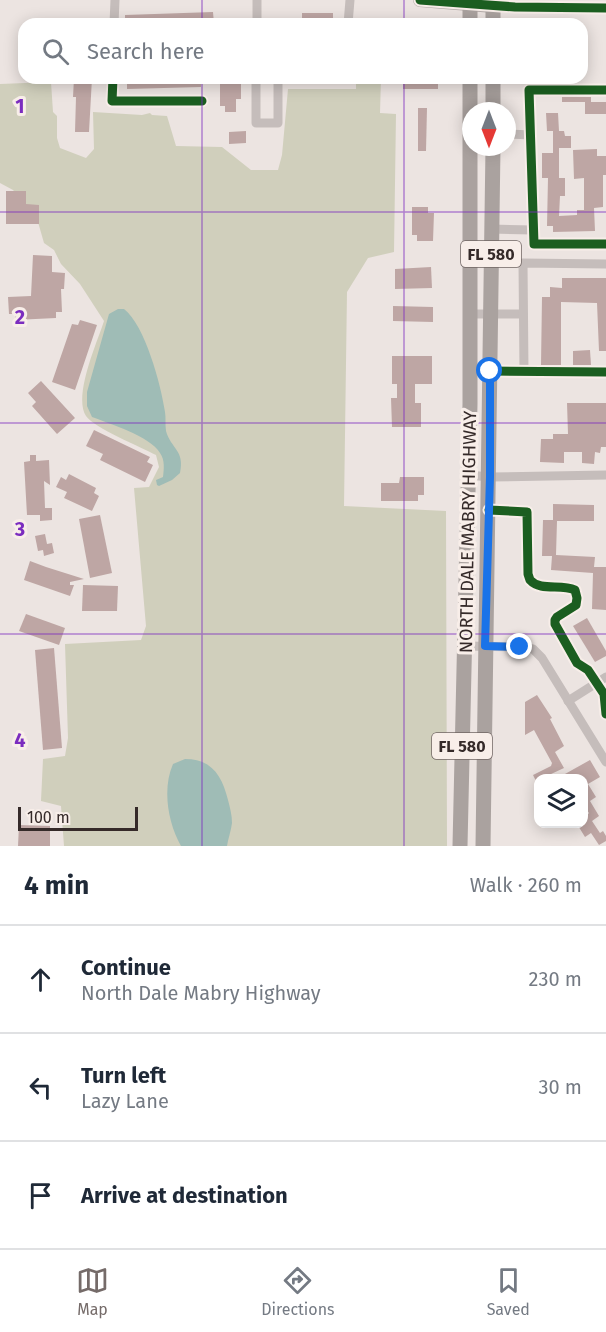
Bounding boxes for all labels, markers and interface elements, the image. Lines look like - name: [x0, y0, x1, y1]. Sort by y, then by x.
- search box: [18, 18, 588, 84]
- icon: search: [39, 35, 72, 68]
- text: Search here: [87, 38, 205, 65]
- text: 1: [15, 94, 25, 118]
- north arrow: [462, 102, 516, 156]
- road number: FL 580: [461, 241, 521, 267]
- text: 2: [15, 305, 25, 329]
- route start: [476, 357, 502, 383]
- street label: NORTH DALE MABRY HIGHWAY: [455, 411, 481, 653]
- text: 3: [14, 517, 25, 541]
- route end: [506, 633, 532, 659]
- text: 4: [14, 728, 26, 752]
- road number: FL 580: [432, 733, 492, 759]
- map controls: [534, 774, 588, 828]
- button: layers: [534, 774, 588, 828]
- scale bar: [18, 804, 138, 832]
- text: 100 m: [27, 808, 70, 827]
- text: 4 min: [24, 870, 89, 901]
- text: Walk · 260 m: [470, 873, 582, 897]
- text: Continue: [81, 954, 171, 981]
- icon: ahead: [24, 963, 57, 996]
- text: 230 m: [529, 967, 582, 991]
- text: North Dale Mabry Highway: [81, 981, 321, 1005]
- text: Turn left: [81, 1062, 166, 1089]
- icon: left: [24, 1071, 57, 1104]
- text: 30 m: [538, 1075, 582, 1099]
- text: Lazy Lane: [81, 1089, 169, 1113]
- icon: arrive: [24, 1179, 57, 1212]
- text: Arrive at destination: [81, 1182, 288, 1209]
- tab: Map: [76, 1264, 109, 1319]
- tab: Directions: [261, 1264, 335, 1319]
- tab: Saved: [487, 1264, 530, 1319]

